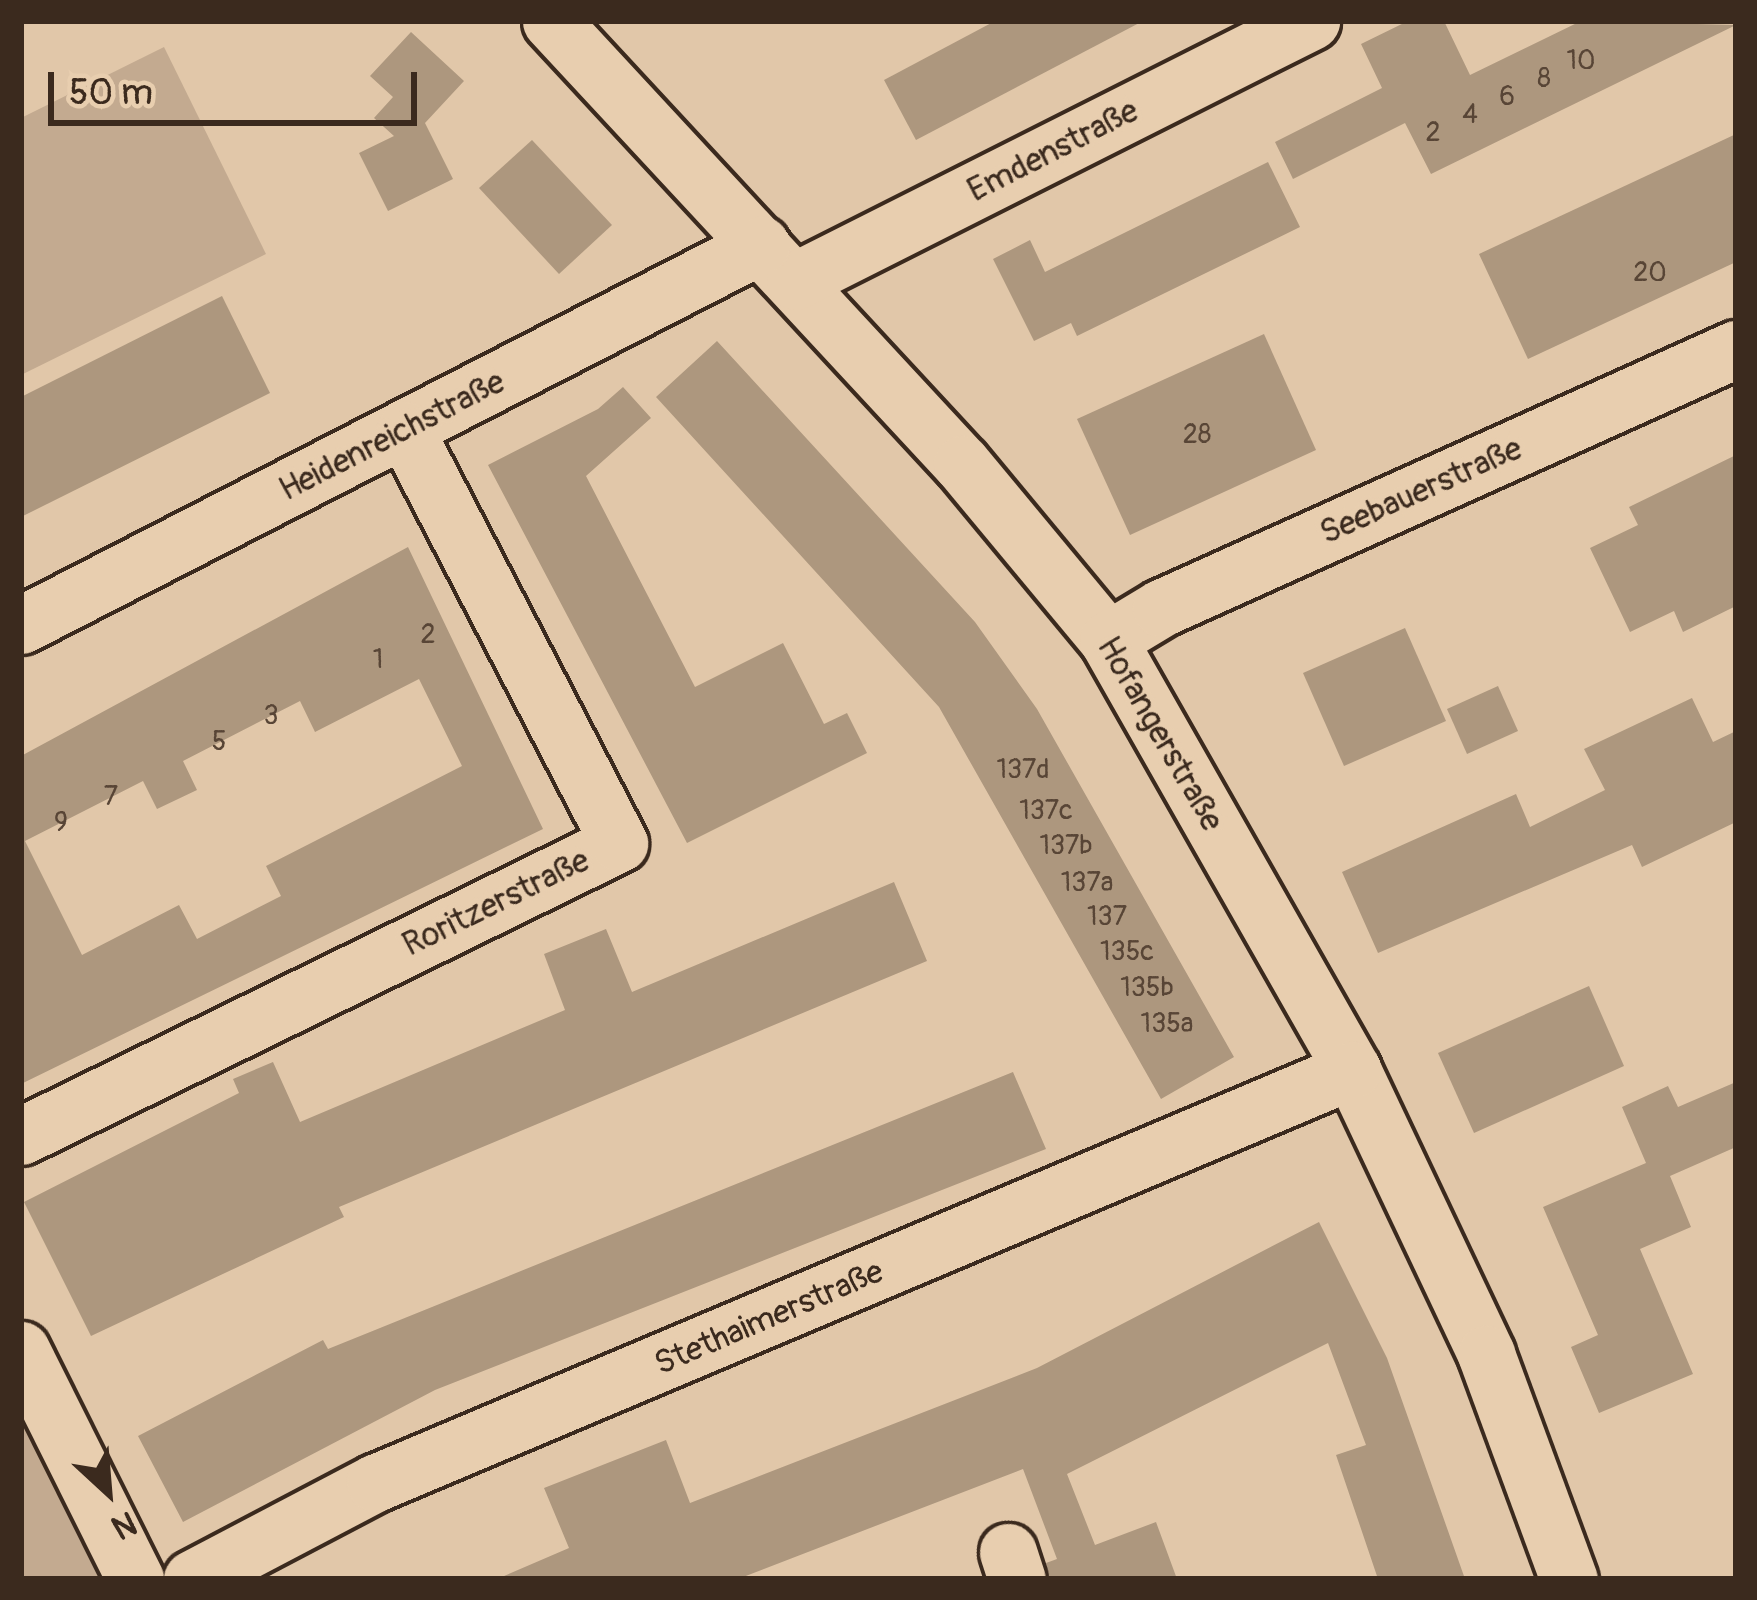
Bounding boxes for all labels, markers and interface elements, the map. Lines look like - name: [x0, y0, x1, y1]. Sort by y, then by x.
- house number: 10: [1567, 45, 1595, 77]
- scale bar: [54, 48, 423, 122]
- house number: 8: [1537, 63, 1551, 95]
- text: 50 m: [69, 70, 153, 115]
- house number: 6: [1499, 81, 1515, 113]
- street label: Emdenstraße: [961, 91, 1145, 211]
- house number: 4: [1462, 99, 1478, 131]
- house number: 2: [1425, 117, 1441, 149]
- house number: 20: [1633, 257, 1667, 289]
- street label: Heidenreichstraße: [273, 362, 511, 510]
- house number: 28: [1183, 419, 1211, 451]
- street label: Seebauerstraße: [1314, 429, 1528, 553]
- house number: 2: [420, 619, 436, 651]
- street label: Hofangerstraße: [1088, 630, 1232, 838]
- house number: 1: [373, 644, 383, 676]
- house number: 3: [263, 700, 279, 732]
- house number: 5: [212, 726, 226, 758]
- house number: 137d: [996, 754, 1050, 786]
- house number: 7: [104, 781, 118, 813]
- house number: 137c: [1019, 795, 1073, 827]
- house number: 9: [54, 807, 68, 839]
- house number: 137b: [1039, 830, 1093, 862]
- street label: Roritzerstraße: [396, 841, 596, 965]
- house number: 137a: [1061, 867, 1113, 899]
- house number: 137: [1087, 901, 1127, 933]
- house number: 135c: [1100, 936, 1154, 968]
- house number: 135b: [1120, 972, 1174, 1004]
- house number: 135a: [1141, 1008, 1193, 1040]
- street label: Stethaimerstraße: [649, 1252, 889, 1384]
- north arrow: [48, 1432, 168, 1552]
- text: N: [105, 1501, 143, 1548]

